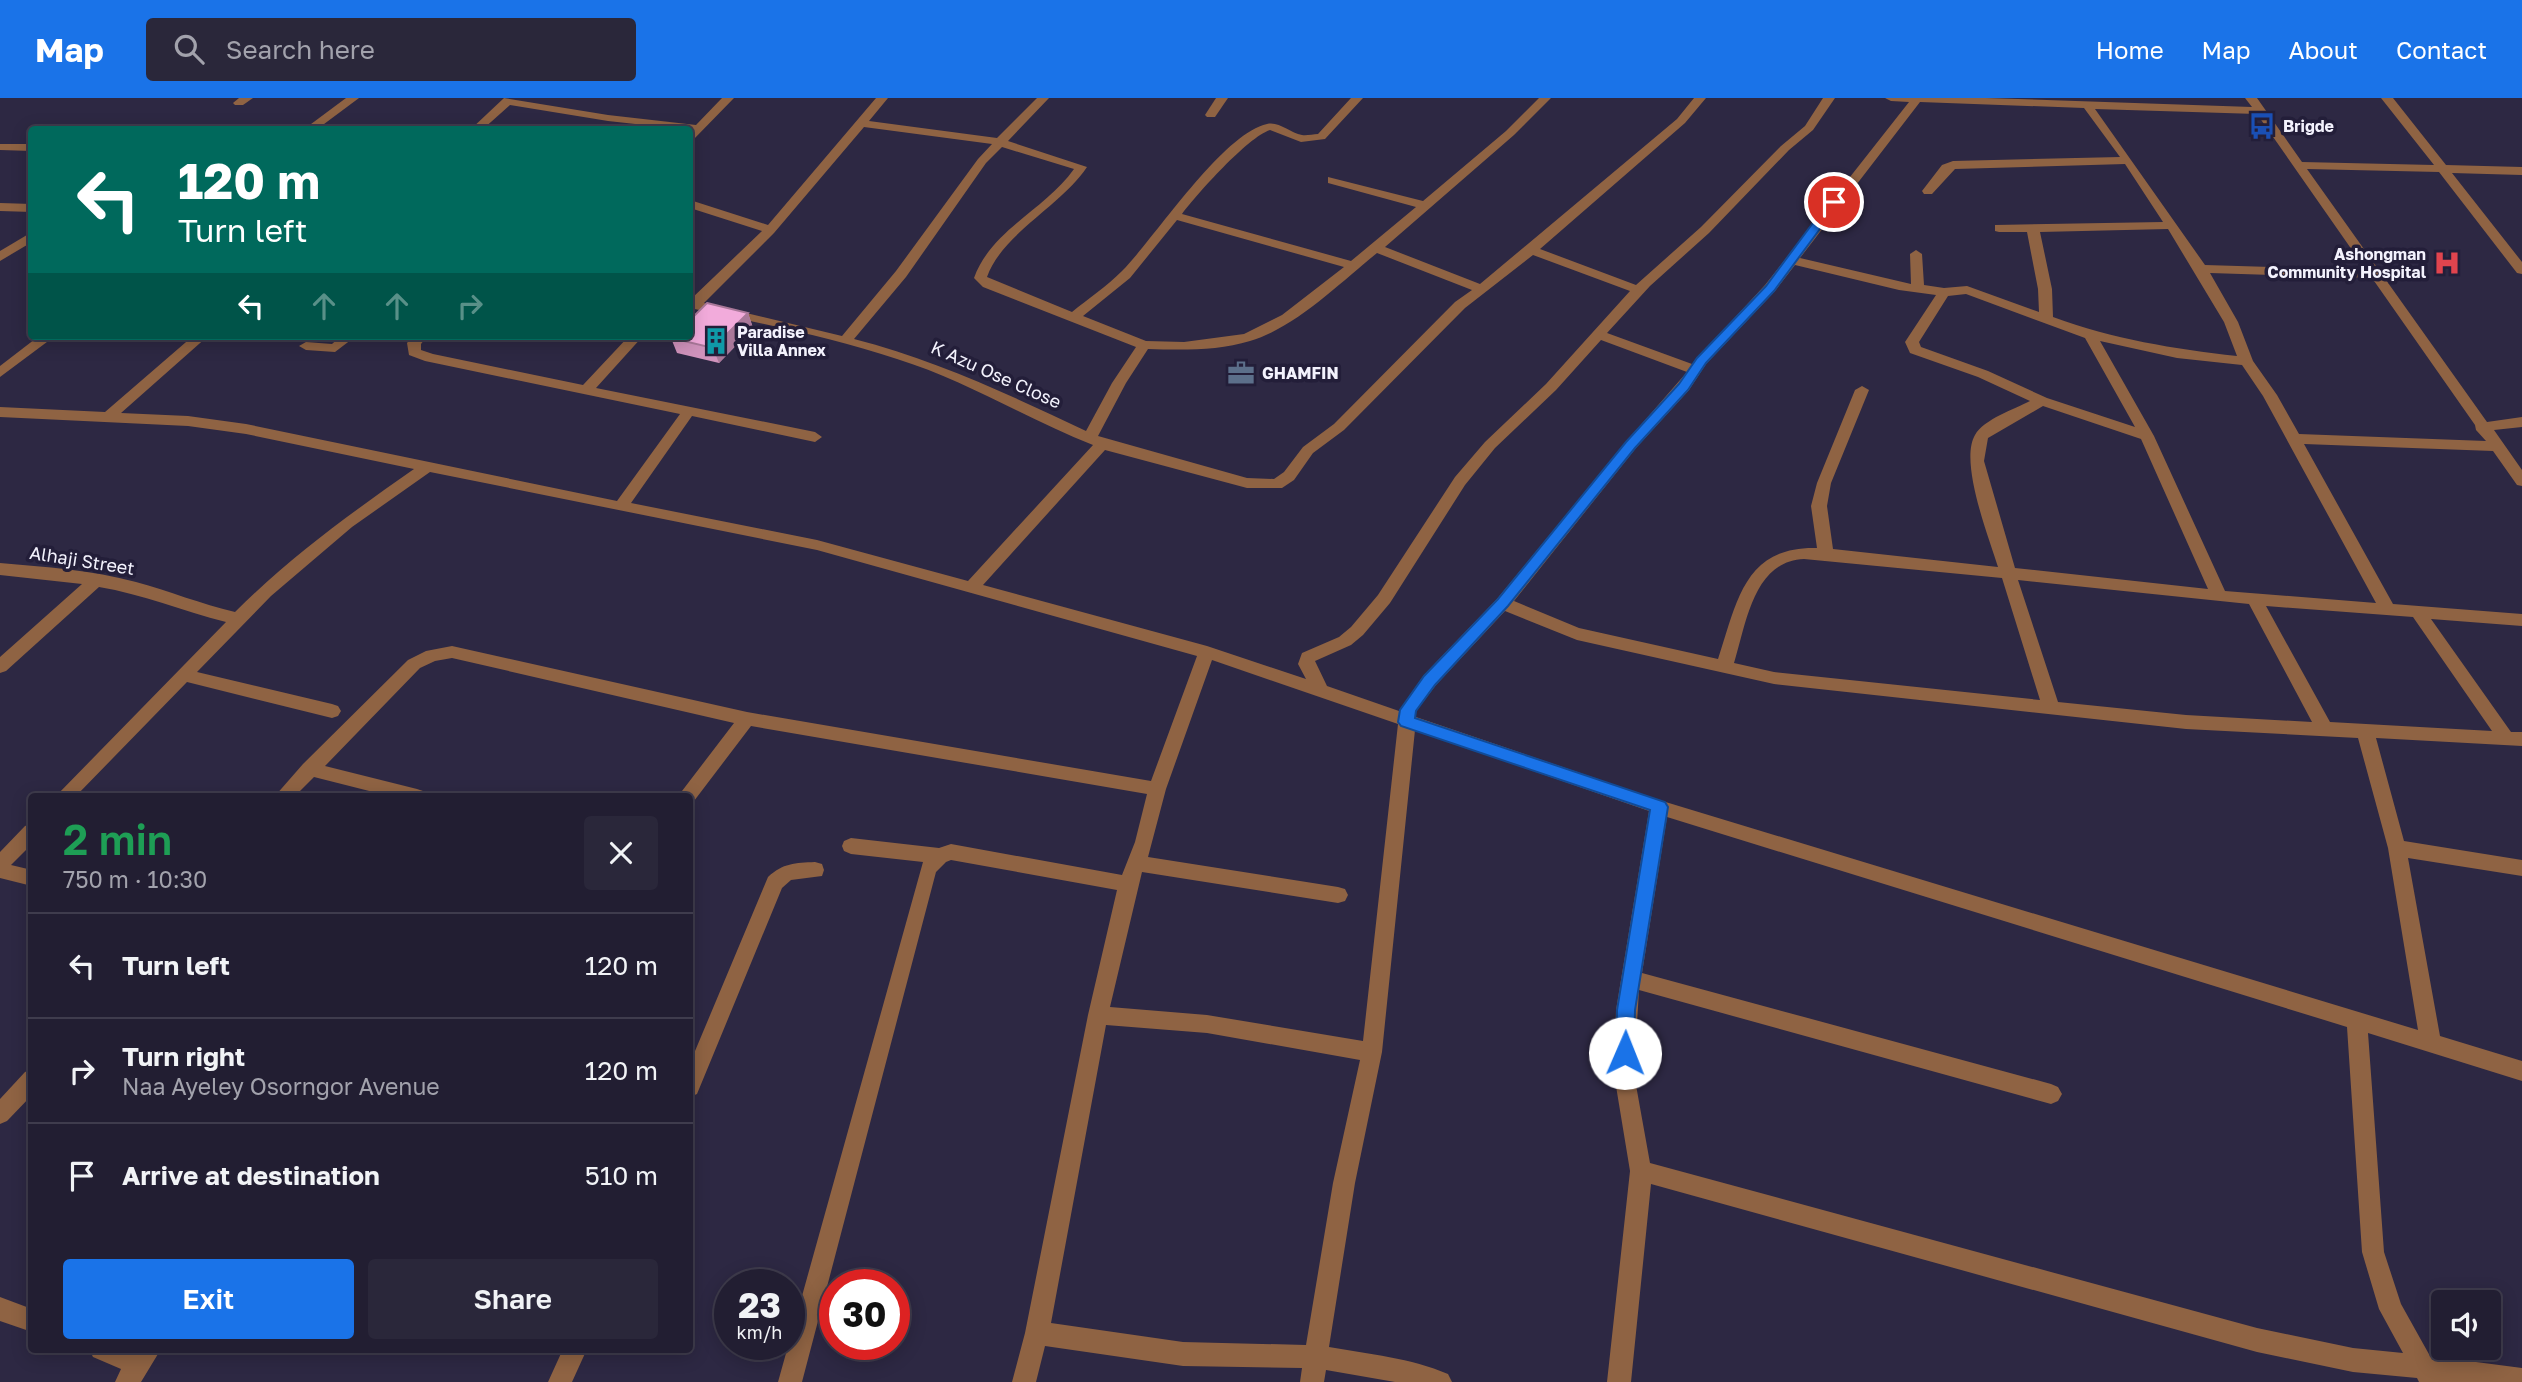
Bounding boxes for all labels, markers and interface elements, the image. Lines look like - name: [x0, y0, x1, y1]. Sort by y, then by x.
- search box: [146, 18, 636, 81]
- text: Map: [35, 30, 104, 69]
- icon: search: [170, 30, 208, 68]
- text: Search here: [226, 34, 375, 65]
- text: Home: [2096, 35, 2164, 64]
- text: Map: [2202, 35, 2251, 64]
- text: About: [2289, 35, 2358, 64]
- text: Contact: [2396, 35, 2487, 64]
- bus stop icon: Brigde: [2247, 111, 2277, 141]
- place label: Brigde: [2283, 116, 2334, 136]
- text: 120 m: [178, 151, 320, 210]
- icon: left: [63, 154, 154, 245]
- pin: [1804, 172, 1864, 232]
- icon: arrive: [1815, 183, 1853, 221]
- text: Turn left: [178, 211, 307, 249]
- place label: Ashongman Community Hospital: [2267, 244, 2427, 282]
- hospital icon: Ashongman Community Hospital: [2432, 248, 2462, 278]
- icon: left: [232, 287, 270, 325]
- icon: ahead: [305, 287, 343, 325]
- icon: ahead: [378, 287, 416, 325]
- icon: right: [451, 287, 489, 325]
- place label: Paradise Villa Annex: [737, 322, 827, 360]
- building icon: Paradise Villa Annex: [701, 326, 731, 356]
- street label: K Azu Ose Close: [928, 336, 1065, 413]
- office icon: GHAMFIN: [1226, 358, 1256, 388]
- place label: GHAMFIN: [1262, 363, 1339, 383]
- street label: Alhaji Street: [28, 541, 136, 579]
- text: 2 min: [63, 814, 172, 864]
- button: close: [584, 816, 658, 890]
- text: 750 m · 10:30: [63, 865, 207, 893]
- icon: left: [63, 947, 101, 985]
- text: Turn left: [122, 950, 230, 981]
- text: 120 m: [585, 950, 658, 981]
- position arrow: [1588, 1016, 1662, 1090]
- text: Turn right: [122, 1041, 245, 1072]
- icon: right: [63, 1052, 101, 1090]
- text: 120 m: [585, 1055, 658, 1086]
- text: Naa Ayeley Osorngor Avenue: [122, 1072, 440, 1100]
- icon: arrive: [63, 1157, 101, 1195]
- text: Arrive at destination: [122, 1160, 380, 1191]
- text: 510 m: [585, 1160, 658, 1191]
- button: Exit: [63, 1259, 354, 1339]
- button: Share: [368, 1259, 658, 1339]
- speed limit sign: 30: [819, 1269, 910, 1360]
- text: 23: [738, 1284, 781, 1326]
- map controls: [2431, 1290, 2501, 1360]
- button: sound: [2431, 1290, 2501, 1360]
- text: km/h: [737, 1321, 782, 1343]

